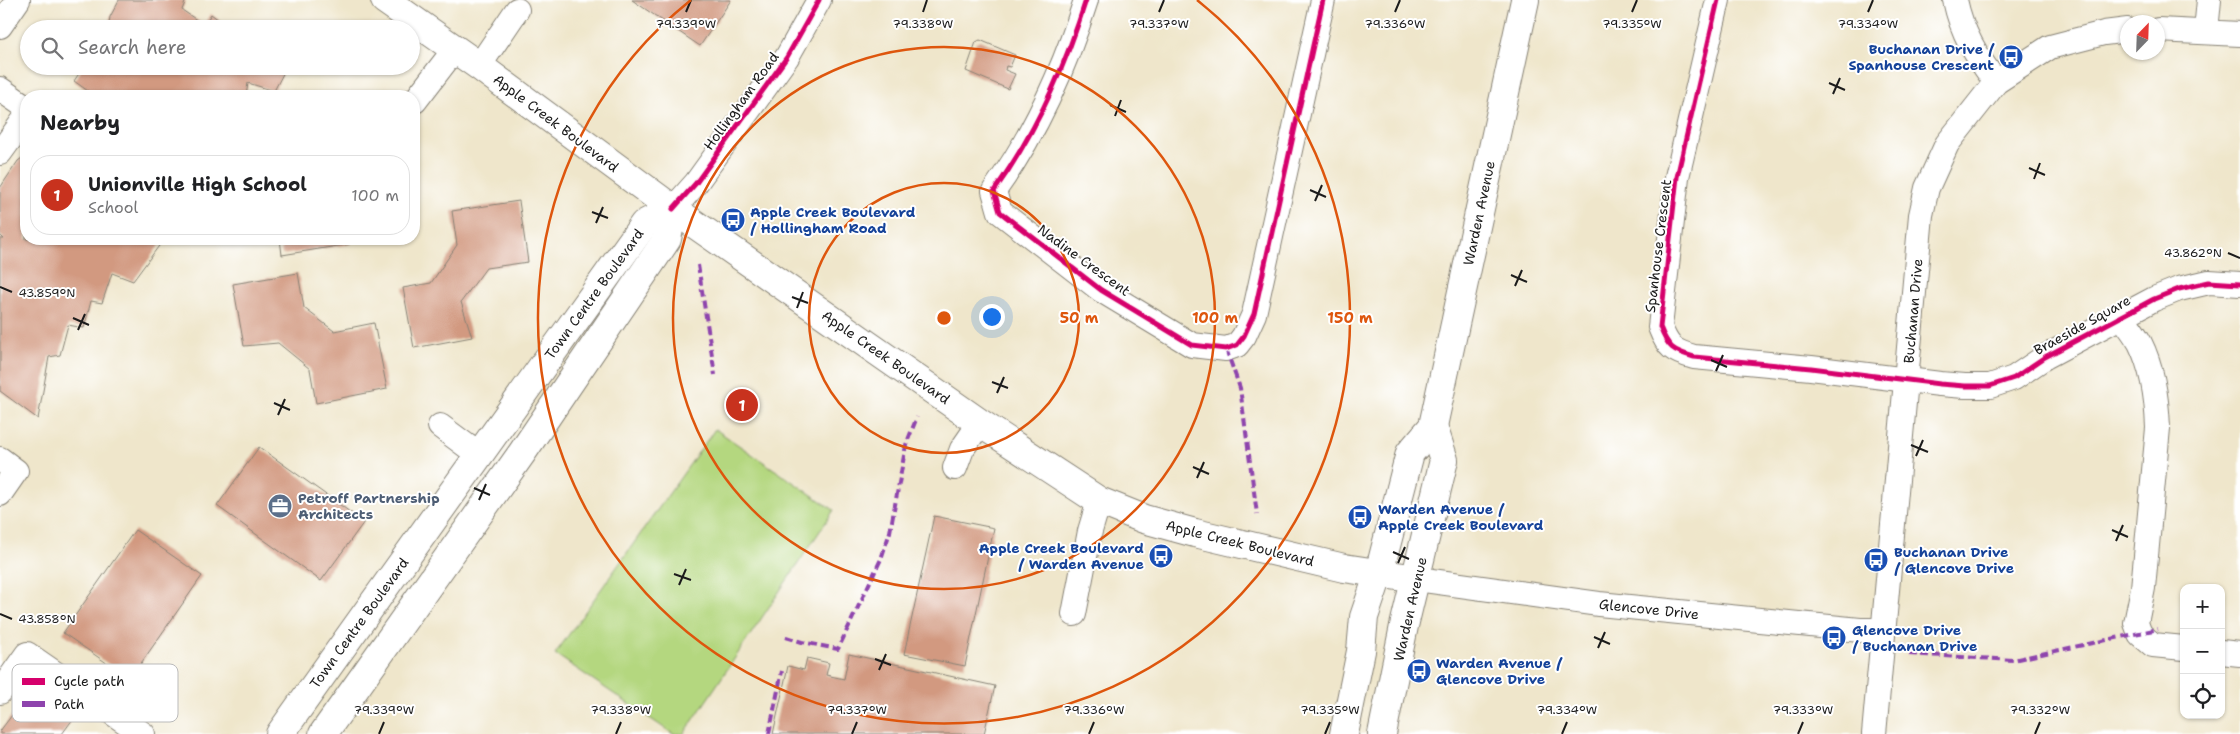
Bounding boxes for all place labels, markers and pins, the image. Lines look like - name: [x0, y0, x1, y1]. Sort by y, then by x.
- place label: Buchanan Drive / Spanhouse Crescent: [1848, 40, 1995, 74]
- bus stop icon: Buchanan Drive / Spanhouse Crescent: [1998, 44, 2024, 70]
- place label: Apple Creek Boulevard / Hollingham Road: [750, 203, 916, 237]
- bus stop icon: Apple Creek Boulevard / Hollingham Road: [720, 207, 746, 233]
- centre of rings: [935, 309, 953, 327]
- pin: 1: [726, 386, 758, 424]
- place label: Petroff Partnership Architects: [298, 489, 440, 523]
- office icon: Petroff Partnership Architects: [267, 493, 293, 519]
- place label: Warden Avenue / Apple Creek Boulevard: [1378, 500, 1544, 534]
- bus stop icon: Warden Avenue / Apple Creek Boulevard: [1347, 504, 1373, 530]
- place label: Apple Creek Boulevard / Warden Avenue: [979, 539, 1144, 573]
- bus stop icon: Apple Creek Boulevard / Warden Avenue: [1148, 543, 1174, 569]
- place label: Buchanan Drive / Glencove Drive: [1894, 543, 2014, 577]
- bus stop icon: Buchanan Drive / Glencove Drive: [1863, 547, 1889, 573]
- place label: Glencove Drive / Buchanan Drive: [1852, 621, 1977, 655]
- bus stop icon: Glencove Drive / Buchanan Drive: [1821, 625, 1847, 651]
- place label: Warden Avenue / Glencove Drive: [1436, 654, 1563, 688]
- bus stop icon: Warden Avenue / Glencove Drive: [1406, 658, 1432, 684]

